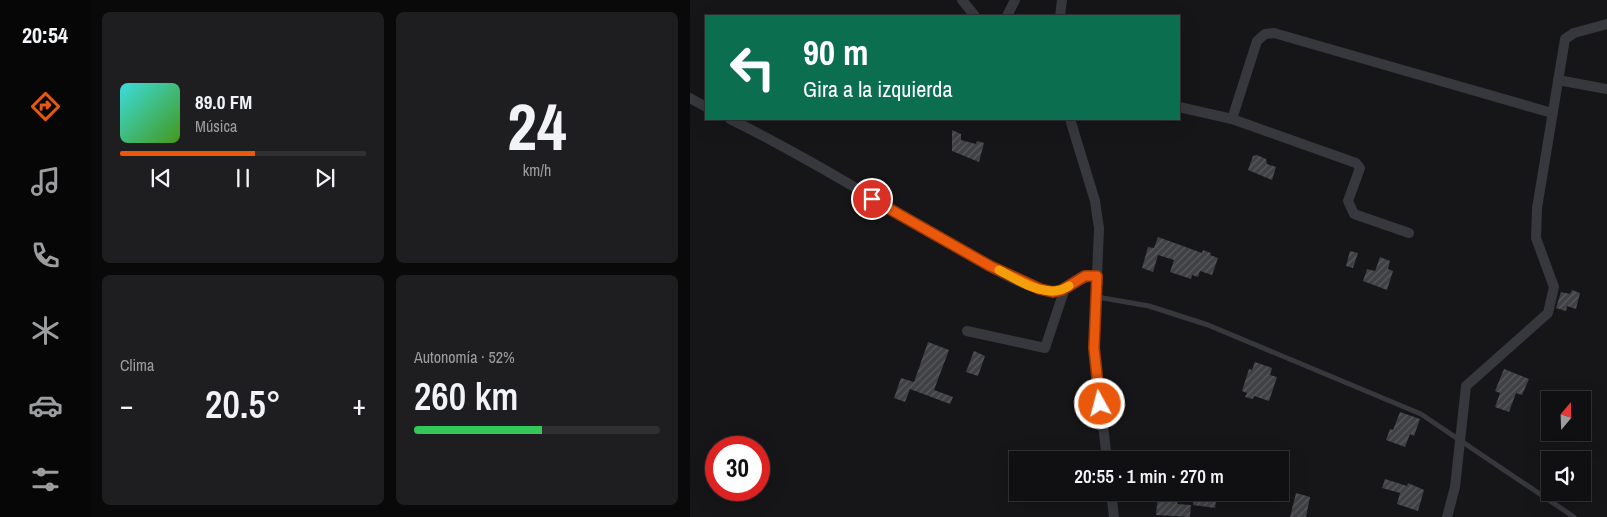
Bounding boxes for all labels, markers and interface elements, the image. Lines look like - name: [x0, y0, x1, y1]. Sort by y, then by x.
- text: 20:54: [22, 20, 68, 50]
- text: 90 m: [803, 29, 868, 76]
- icon: left: [720, 35, 785, 100]
- text: Gira a la izquierda: [803, 74, 952, 104]
- text: 24: [507, 83, 567, 170]
- icon: directions: [28, 89, 63, 124]
- text: 89.0 FM: [195, 89, 252, 115]
- text: Música: [195, 115, 237, 137]
- text: km/h: [523, 159, 551, 181]
- icon: music: [28, 164, 63, 199]
- icon: previous: [147, 164, 175, 192]
- icon: pause: [229, 164, 257, 192]
- icon: next: [311, 164, 339, 192]
- pin: [851, 178, 893, 220]
- icon: arrive: [858, 185, 886, 213]
- icon: phone: [28, 238, 63, 273]
- icon: climate: [28, 313, 63, 348]
- text: Autonomía · 52%: [414, 346, 515, 368]
- text: Clima: [120, 354, 154, 376]
- text: 260 km: [414, 371, 518, 422]
- position arrow: [1073, 377, 1125, 429]
- text: 20.5°: [205, 379, 281, 430]
- text: −: [120, 386, 133, 424]
- text: +: [353, 386, 366, 424]
- icon: car: [28, 388, 63, 423]
- north arrow: [1541, 391, 1591, 441]
- map controls: [1541, 391, 1591, 501]
- speed limit sign: 30: [705, 436, 770, 501]
- button: sound: [1541, 451, 1591, 501]
- icon: filters: [28, 462, 63, 497]
- text: 20:55 · 1 min · 270 m: [1074, 463, 1224, 489]

